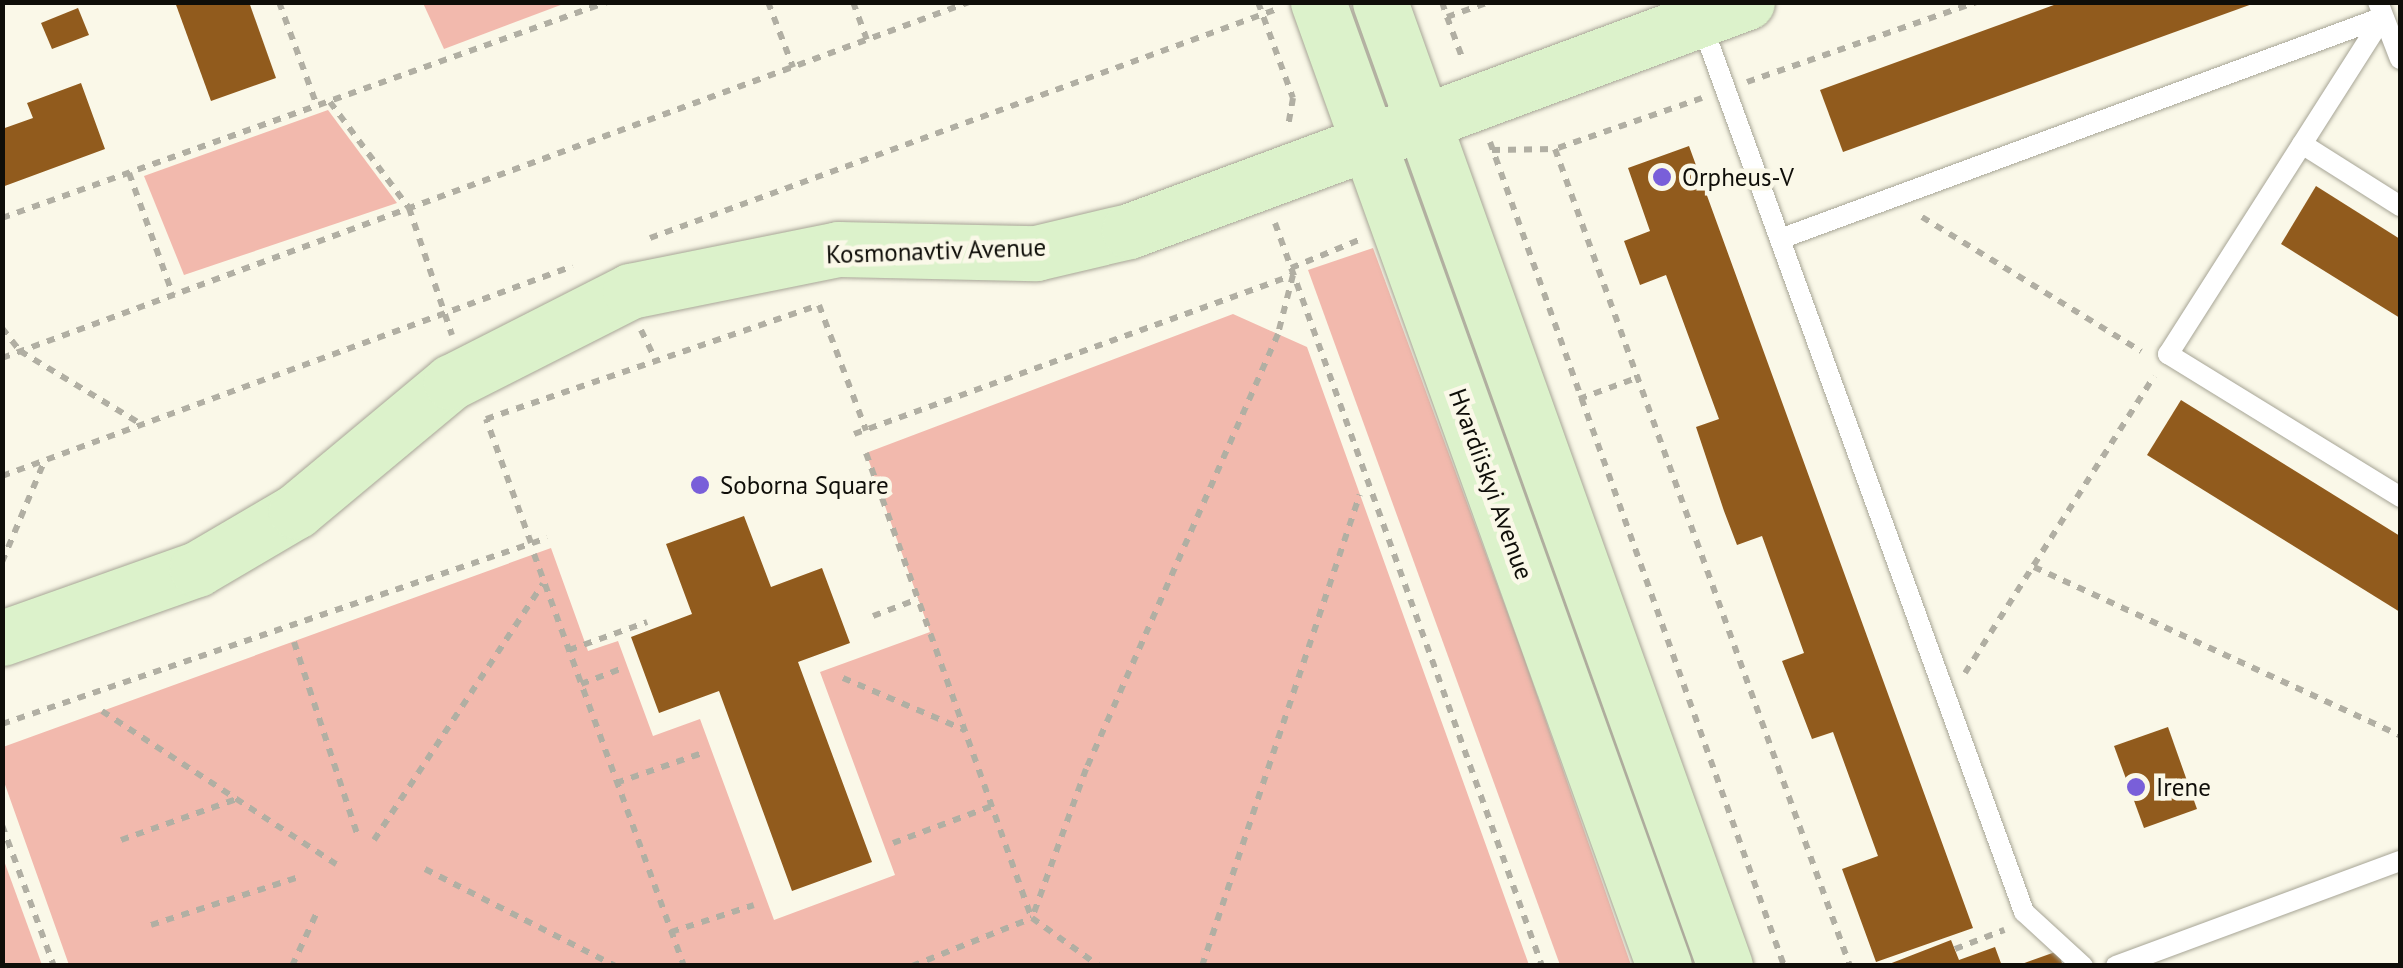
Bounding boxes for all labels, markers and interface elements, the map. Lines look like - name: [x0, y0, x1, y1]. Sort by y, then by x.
- place label: Orpheus-V: [1682, 162, 1794, 192]
- marker: Orpheus-V: [1651, 166, 1673, 188]
- street label: Kosmonavtiv Avenue: [825, 232, 1047, 270]
- street label: Hvardiiskyi Avenue: [1442, 384, 1540, 584]
- place label: Soborna Square: [720, 470, 889, 500]
- marker: Soborna Square: [689, 474, 711, 496]
- place label: Irene: [2156, 772, 2211, 802]
- marker: Irene: [2125, 776, 2147, 798]

